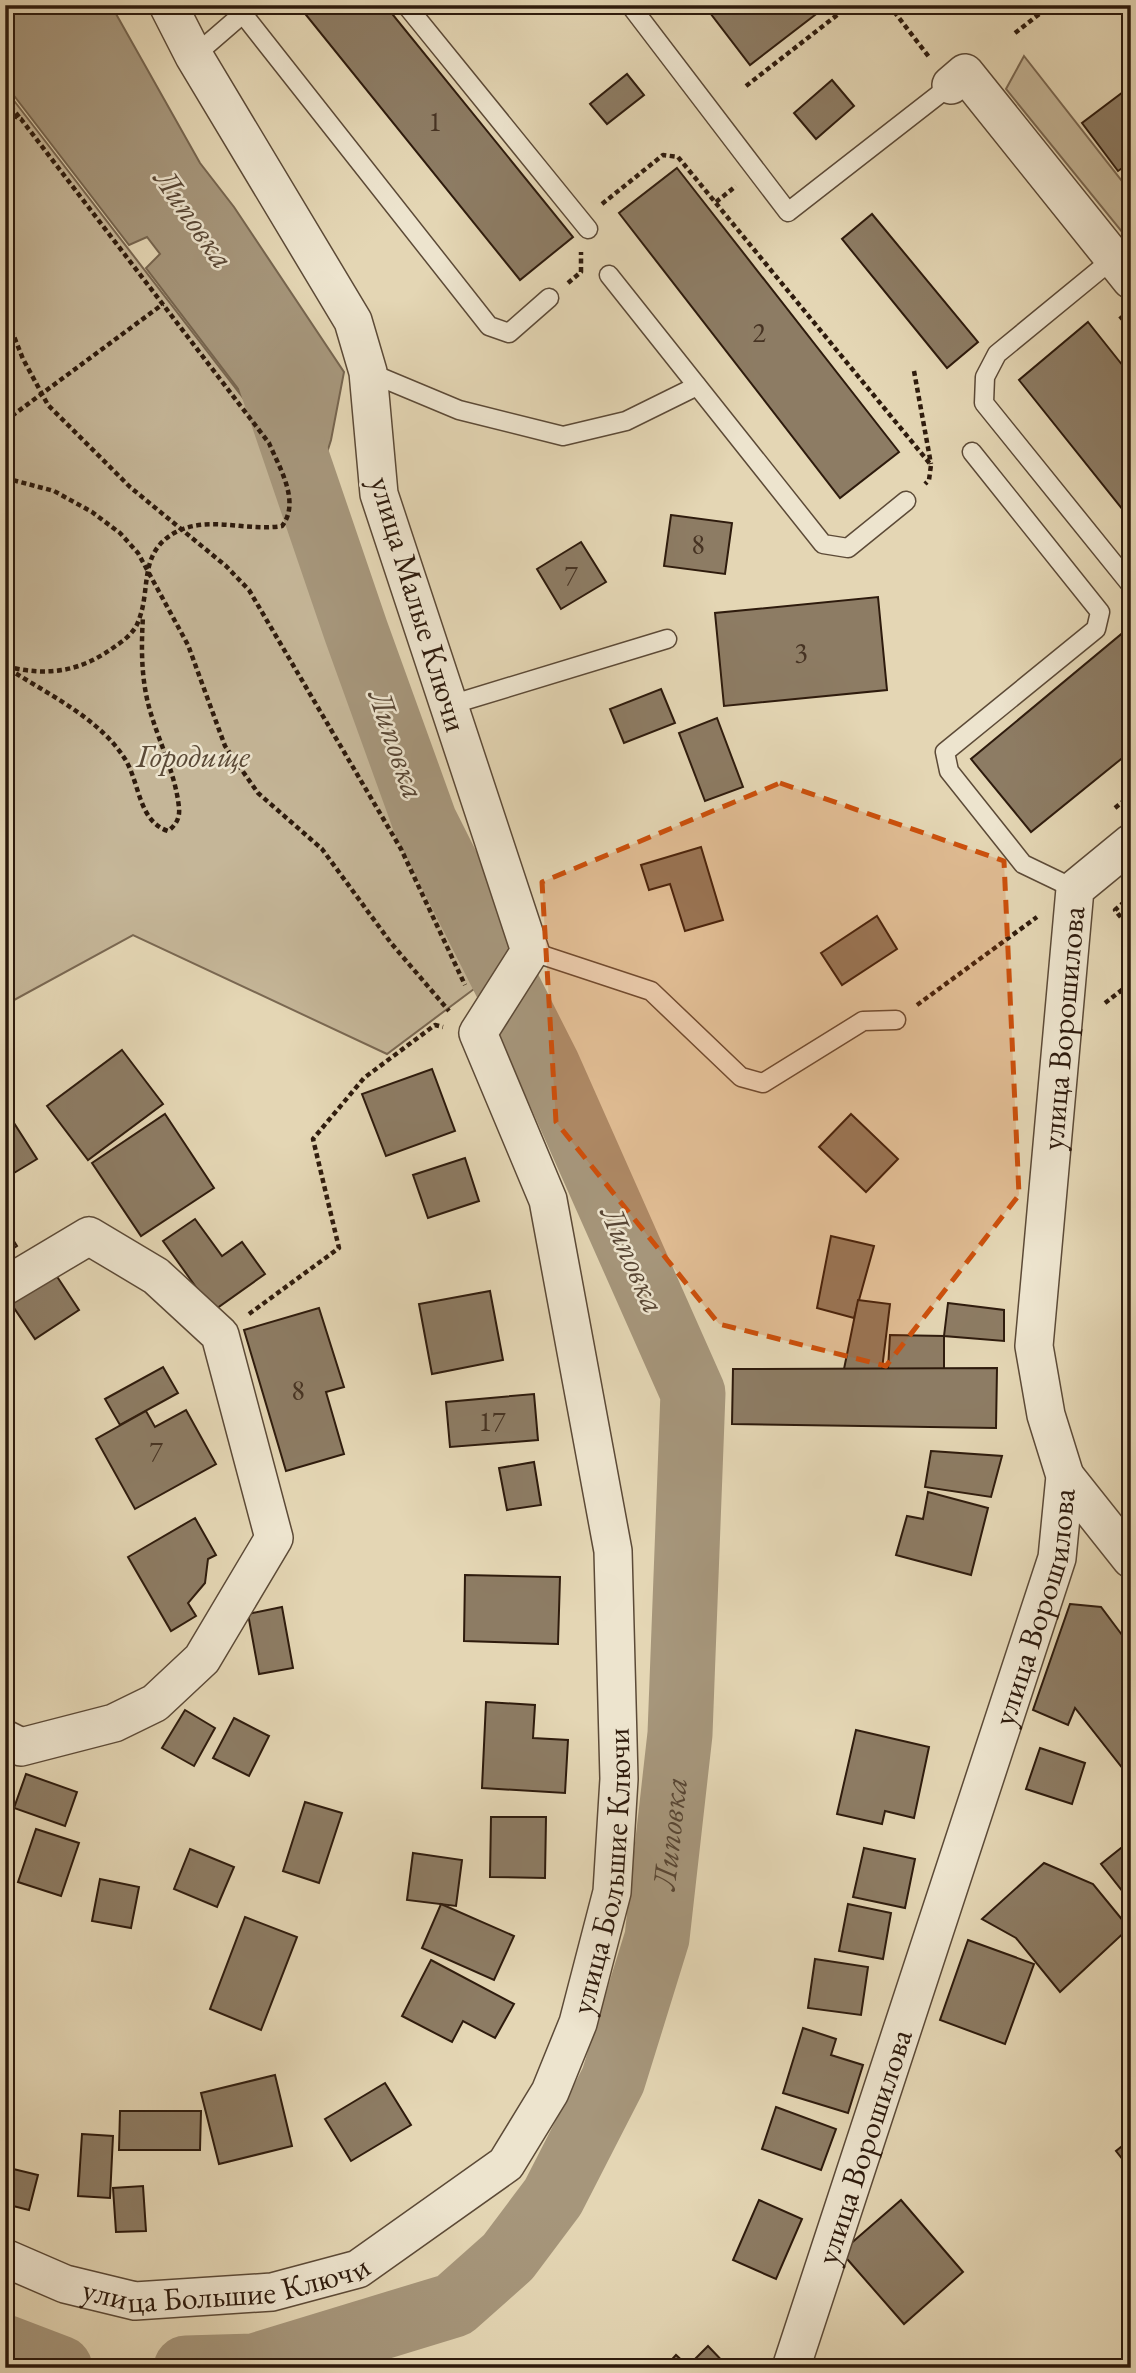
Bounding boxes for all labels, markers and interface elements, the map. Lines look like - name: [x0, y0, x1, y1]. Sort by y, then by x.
- house number: 1: [428, 103, 442, 139]
- water label: Липовка: [143, 158, 245, 277]
- house number: 2: [752, 314, 766, 350]
- street label: улица Малые Ключи: [360, 471, 478, 737]
- house number: 8: [691, 526, 705, 562]
- house number: 7: [564, 557, 578, 593]
- house number: 3: [794, 634, 808, 670]
- water label: Липовка: [358, 682, 436, 805]
- park label: Городище: [135, 735, 251, 777]
- street label: улица Ворошилова: [1031, 904, 1094, 1152]
- water label: Липовка: [590, 1197, 676, 1320]
- house number: 8: [291, 1372, 305, 1408]
- house number: 17: [479, 1403, 506, 1439]
- house number: 7: [149, 1433, 163, 1469]
- street label: улица Ворошилова: [982, 1486, 1085, 1731]
- street label: улица Большие Ключи: [560, 1727, 640, 2019]
- water label: Липовка: [641, 1775, 697, 1894]
- street label: улица Ворошилова: [806, 2024, 922, 2270]
- street label: улица Большие Ключи: [78, 2246, 378, 2322]

